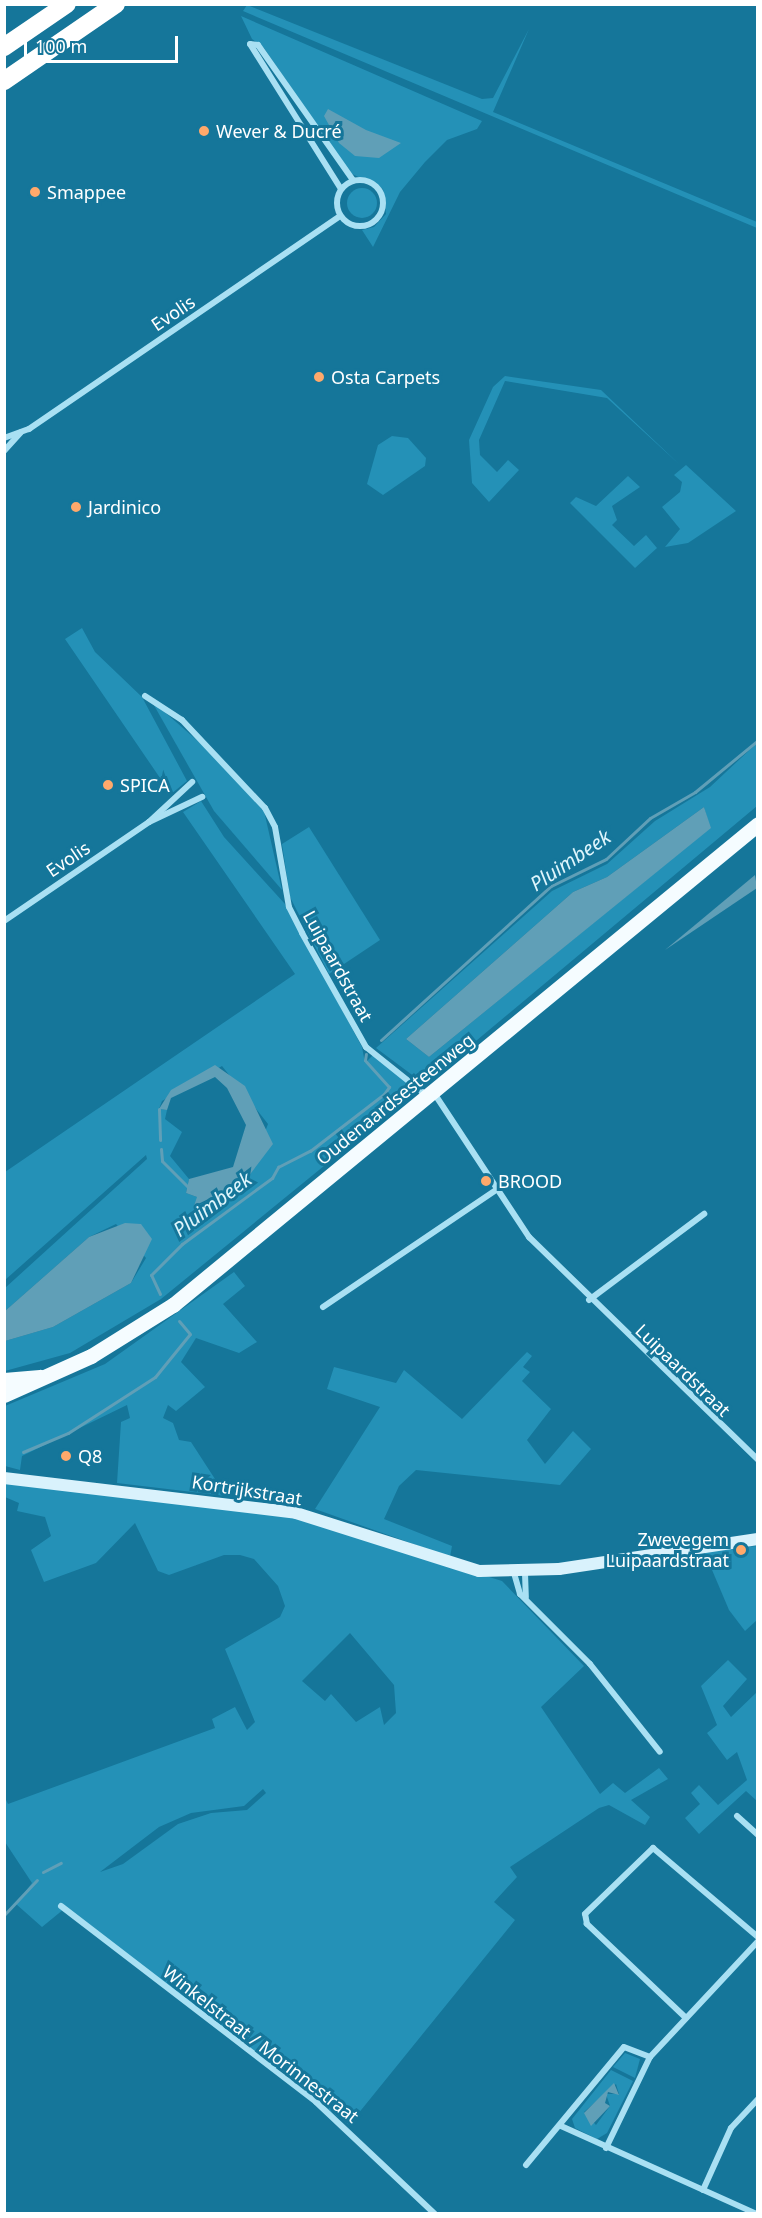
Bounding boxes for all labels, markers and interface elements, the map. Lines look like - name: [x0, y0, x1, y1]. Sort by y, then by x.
- scale bar: [27, 24, 182, 62]
- text: 100 m: [35, 34, 87, 58]
- place label: Wever & Ducré: [216, 120, 342, 142]
- marker: Wever & Ducré: [197, 124, 211, 138]
- place label: Smappee: [47, 181, 126, 203]
- marker: Smappee: [28, 185, 42, 199]
- street label: Evolis: [147, 291, 199, 335]
- place label: Osta Carpets: [331, 366, 440, 388]
- marker: Osta Carpets: [312, 370, 326, 384]
- place label: Jardinico: [88, 496, 161, 518]
- marker: Jardinico: [69, 500, 83, 514]
- place label: SPICA: [120, 774, 170, 796]
- marker: SPICA: [101, 778, 115, 792]
- water label: Pluimbeek: [525, 824, 615, 896]
- street label: Evolis: [42, 837, 94, 881]
- street label: Luipaardstraat: [299, 907, 377, 1025]
- street label: Oudenaardsesteenweg: [312, 1029, 478, 1169]
- water label: Pluimbeek: [168, 1167, 256, 1241]
- place label: BROOD: [498, 1170, 562, 1192]
- marker: BROOD: [479, 1174, 493, 1188]
- street label: Luipaardstraat: [631, 1319, 735, 1421]
- place label: Q8: [78, 1445, 102, 1467]
- marker: Q8: [59, 1449, 73, 1463]
- street label: Kortrijkstraat: [190, 1471, 304, 1509]
- place label: Zwevegem Luipaardstraat: [606, 1529, 729, 1572]
- marker: Zwevegem Luipaardstraat: [734, 1543, 748, 1557]
- street label: Winkelstraat / Morinnestraat: [159, 1961, 363, 2127]

